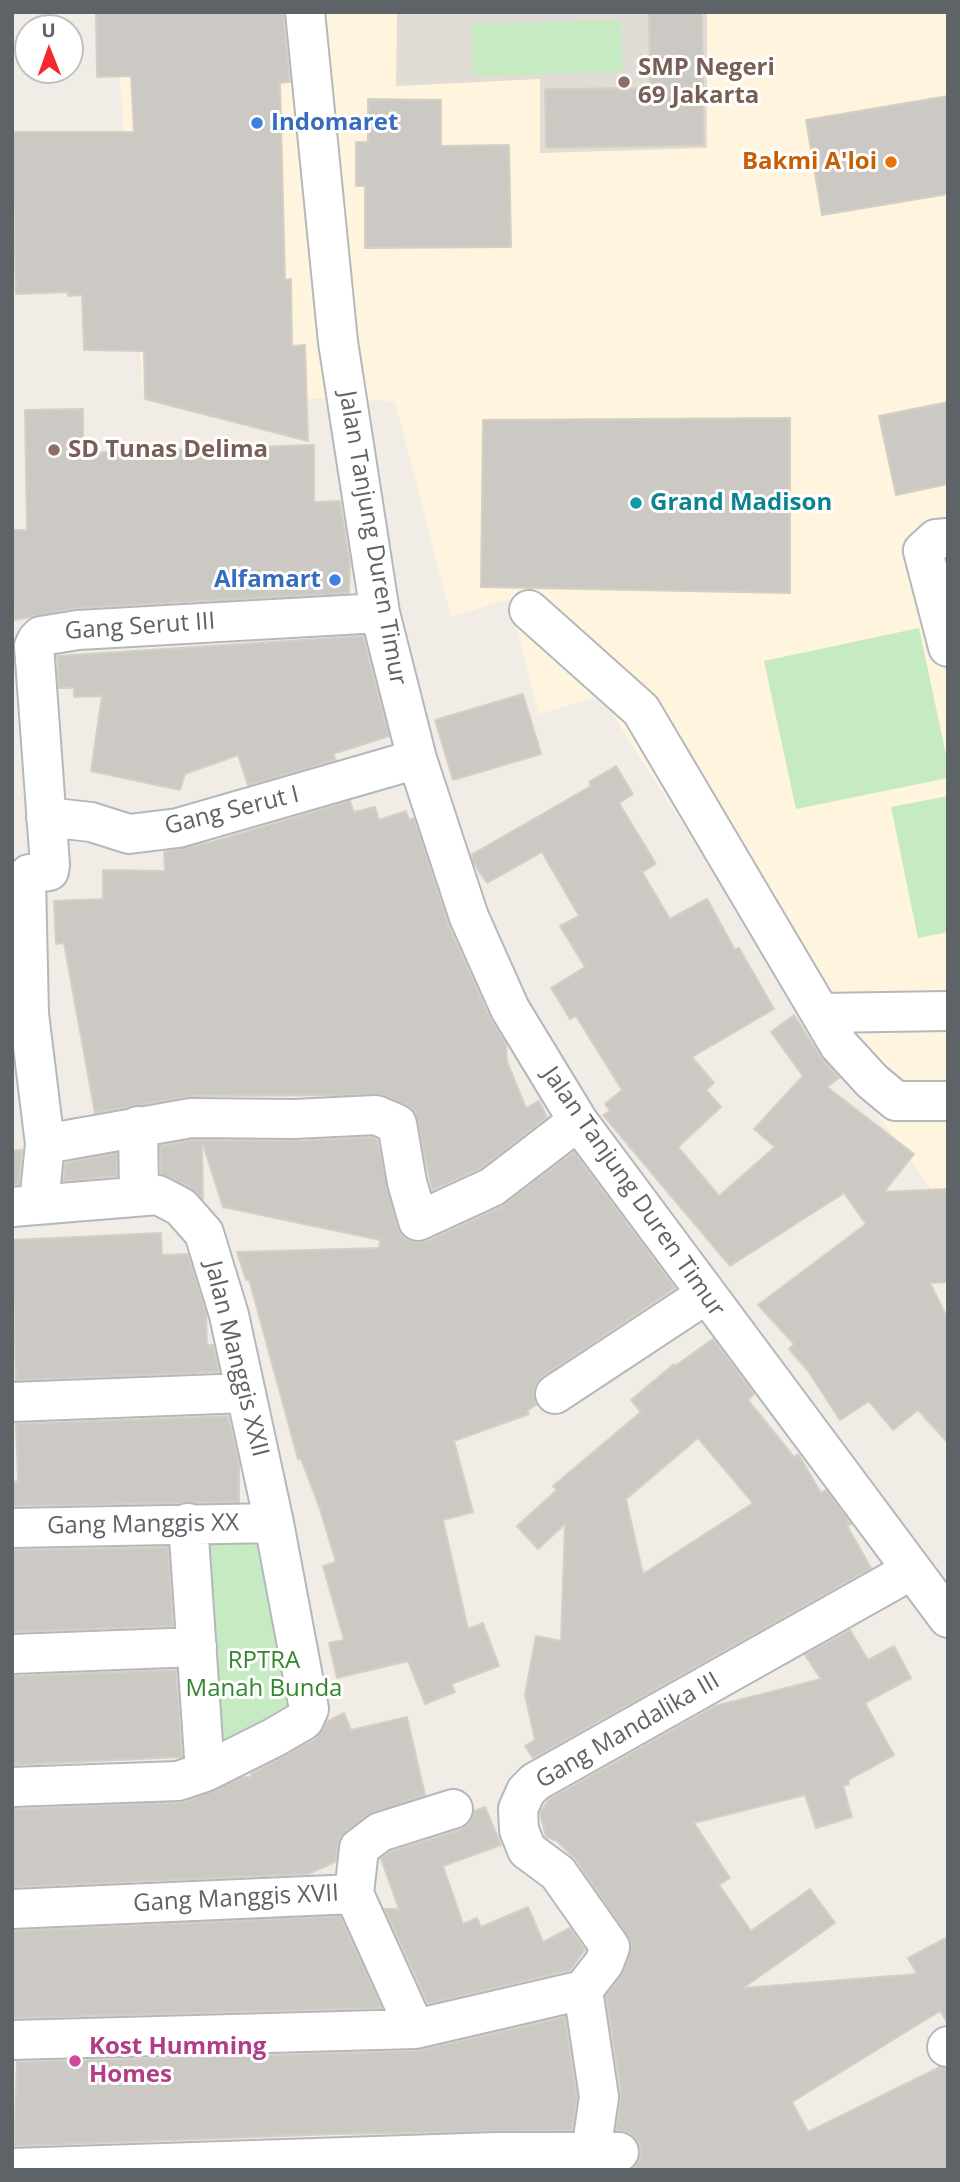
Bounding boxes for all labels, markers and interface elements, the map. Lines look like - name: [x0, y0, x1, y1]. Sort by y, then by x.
- north arrow: [14, 14, 84, 84]
- text: U: [41, 17, 56, 43]
- place label: SMP Negeri 69 Jakarta: [638, 54, 775, 110]
- marker: SMP Negeri 69 Jakarta: [616, 74, 632, 90]
- place label: Indomaret: [271, 109, 398, 137]
- marker: Indomaret: [249, 115, 265, 131]
- place label: Bakmi A'loi: [742, 148, 877, 176]
- marker: Bakmi A'loi: [883, 154, 899, 170]
- street label: Jalan Tanjung Duren Timur: [332, 388, 412, 688]
- place label: SD Tunas Delima: [68, 436, 268, 464]
- marker: SD Tunas Delima: [46, 442, 62, 458]
- place label: Grand Madison: [650, 489, 832, 517]
- marker: Grand Madison: [628, 495, 644, 511]
- place label: Alfamart: [214, 566, 321, 594]
- marker: Alfamart: [327, 572, 343, 588]
- street label: Gang Serut III: [64, 607, 216, 647]
- street label: Gang Serut I: [162, 780, 302, 842]
- street label: Jalan Tanjung Duren Timur: [536, 1061, 730, 1323]
- street label: Jalan Manggis XXII: [198, 1258, 274, 1460]
- street label: Gang Manggis XX: [47, 1509, 239, 1541]
- park label: RPTRA Manah Bunda: [186, 1647, 342, 1703]
- street label: Gang Mandalika III: [531, 1667, 725, 1795]
- street label: Gang Manggis XVII: [132, 1879, 340, 1919]
- place label: Kost Humming Homes: [89, 2033, 266, 2089]
- marker: Kost Humming Homes: [67, 2053, 83, 2069]

